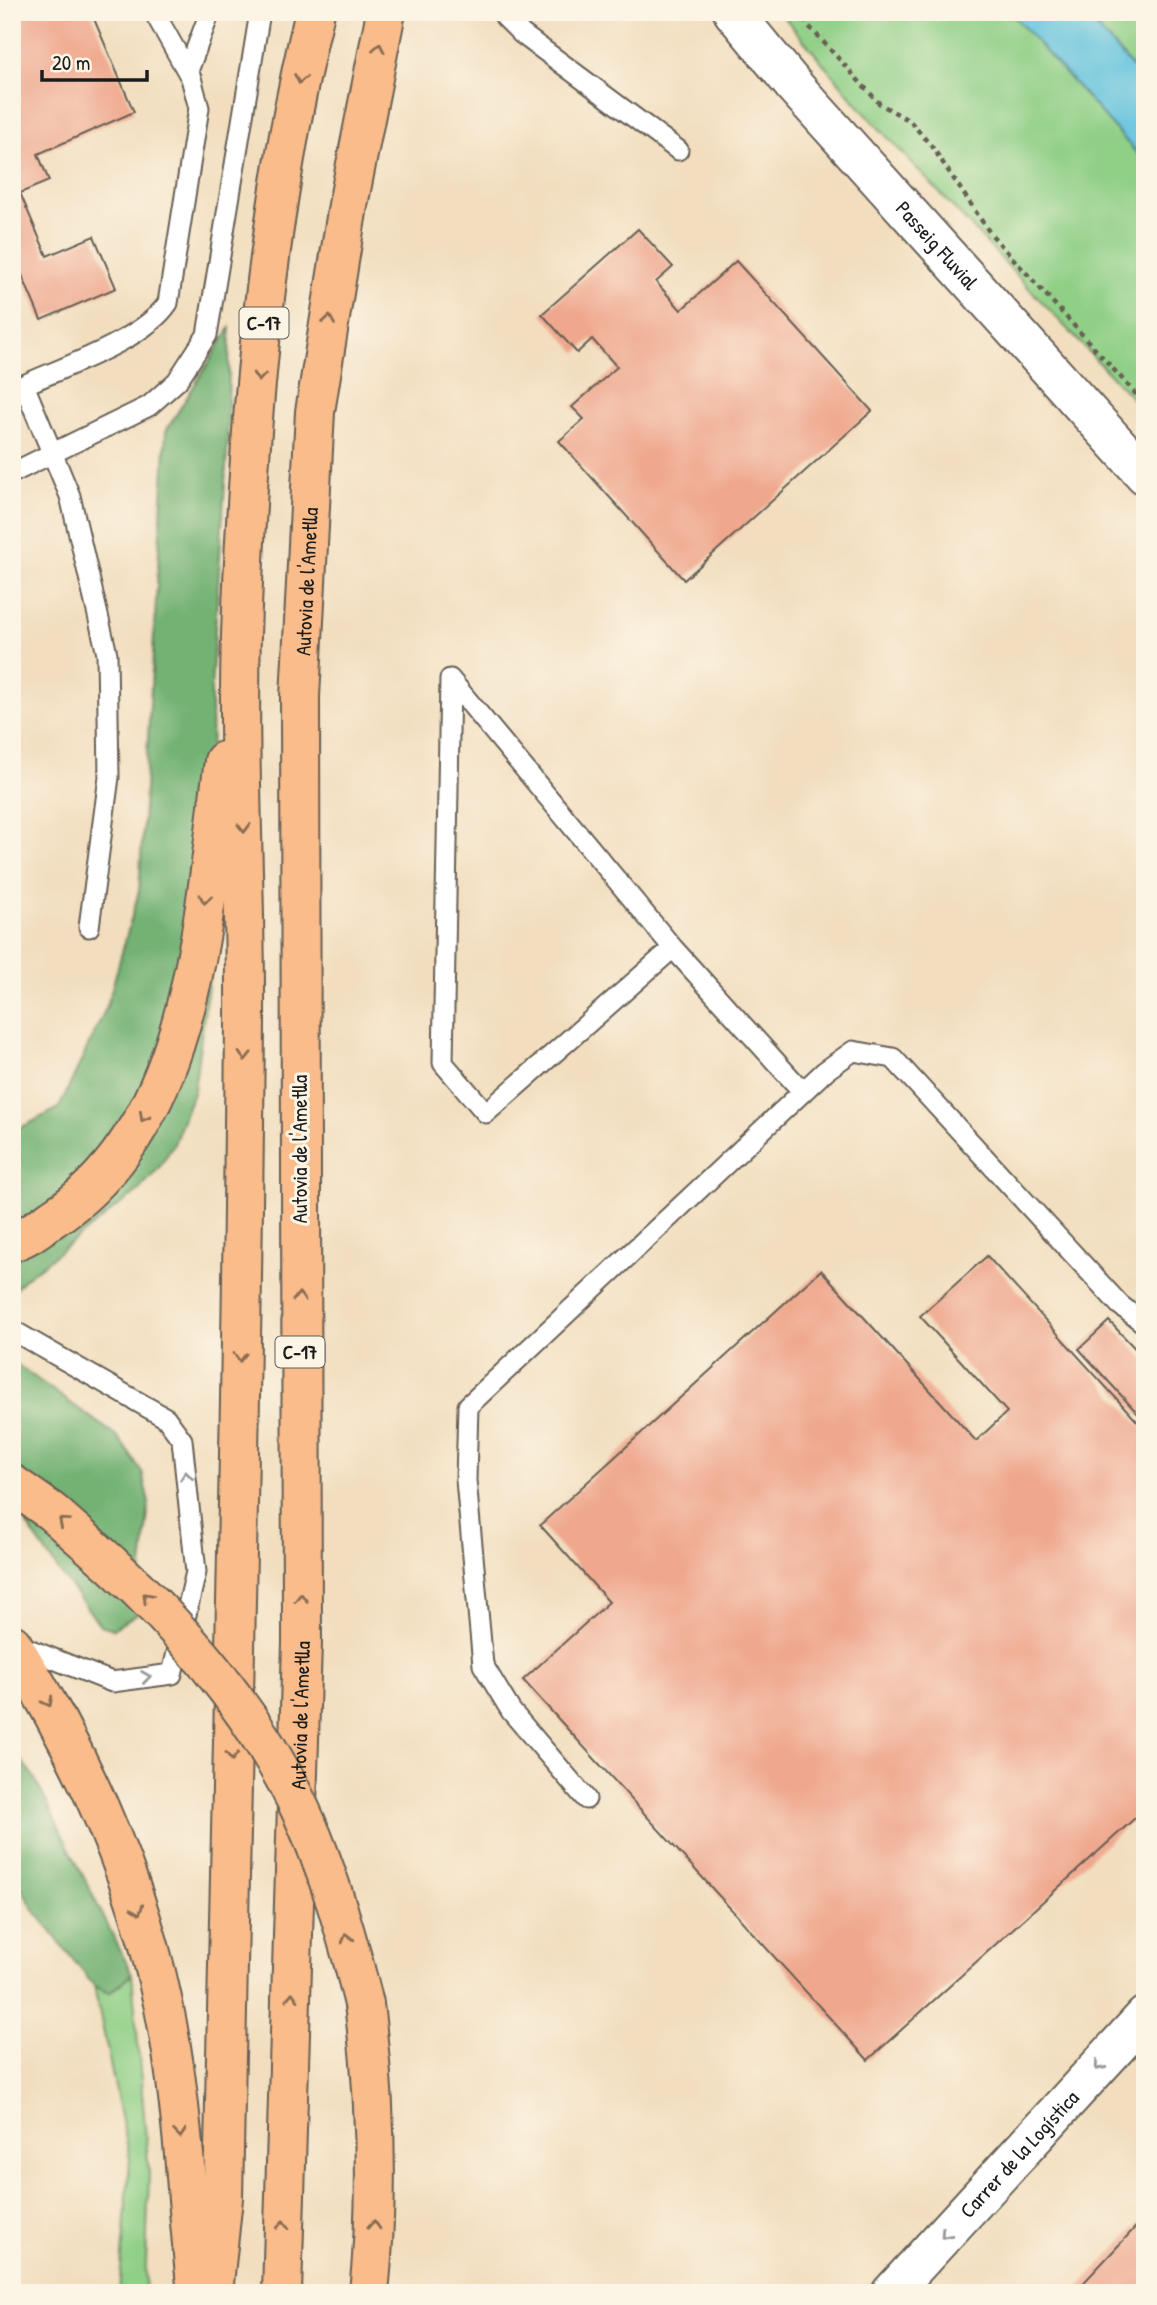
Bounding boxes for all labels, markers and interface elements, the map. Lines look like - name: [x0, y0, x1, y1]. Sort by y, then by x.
- scale bar: [42, 38, 147, 82]
- one-way arrow: [370, 42, 385, 54]
- text: 20 m: [52, 48, 90, 77]
- one-way arrow: [293, 73, 308, 85]
- street label: Passeig Fluvial: [890, 194, 986, 296]
- road number: C-17: [240, 308, 288, 338]
- one-way arrow: [321, 314, 336, 326]
- one-way arrow: [252, 372, 267, 383]
- street label: Autovia de l'Ametlla: [288, 507, 324, 656]
- one-way arrow: [236, 824, 252, 834]
- one-way arrow: [197, 893, 212, 905]
- one-way arrow: [237, 1051, 253, 1062]
- street label: Autovia de l'Ametlla: [285, 1075, 314, 1223]
- one-way arrow: [139, 1110, 152, 1122]
- one-way arrow: [291, 1292, 307, 1302]
- road number: C-17: [276, 1336, 324, 1368]
- one-way arrow: [232, 1352, 248, 1363]
- one-way arrow: [179, 1470, 194, 1481]
- one-way arrow: [59, 1518, 72, 1530]
- one-way arrow: [143, 1593, 156, 1606]
- one-way arrow: [293, 1593, 309, 1603]
- street label: Autovia de l'Ametlla: [283, 1641, 317, 1790]
- one-way arrow: [140, 1670, 152, 1685]
- one-way arrow: [39, 1695, 53, 1707]
- one-way arrow: [224, 1751, 240, 1762]
- one-way arrow: [130, 1904, 144, 1916]
- one-way arrow: [341, 1932, 355, 1944]
- one-way arrow: [285, 1991, 300, 2002]
- one-way arrow: [1094, 2058, 1107, 2071]
- street label: Carrer de la Logística: [953, 2083, 1085, 2224]
- one-way arrow: [173, 2127, 188, 2139]
- one-way arrow: [276, 2219, 291, 2230]
- one-way arrow: [366, 2219, 381, 2230]
- one-way arrow: [941, 2226, 953, 2239]

